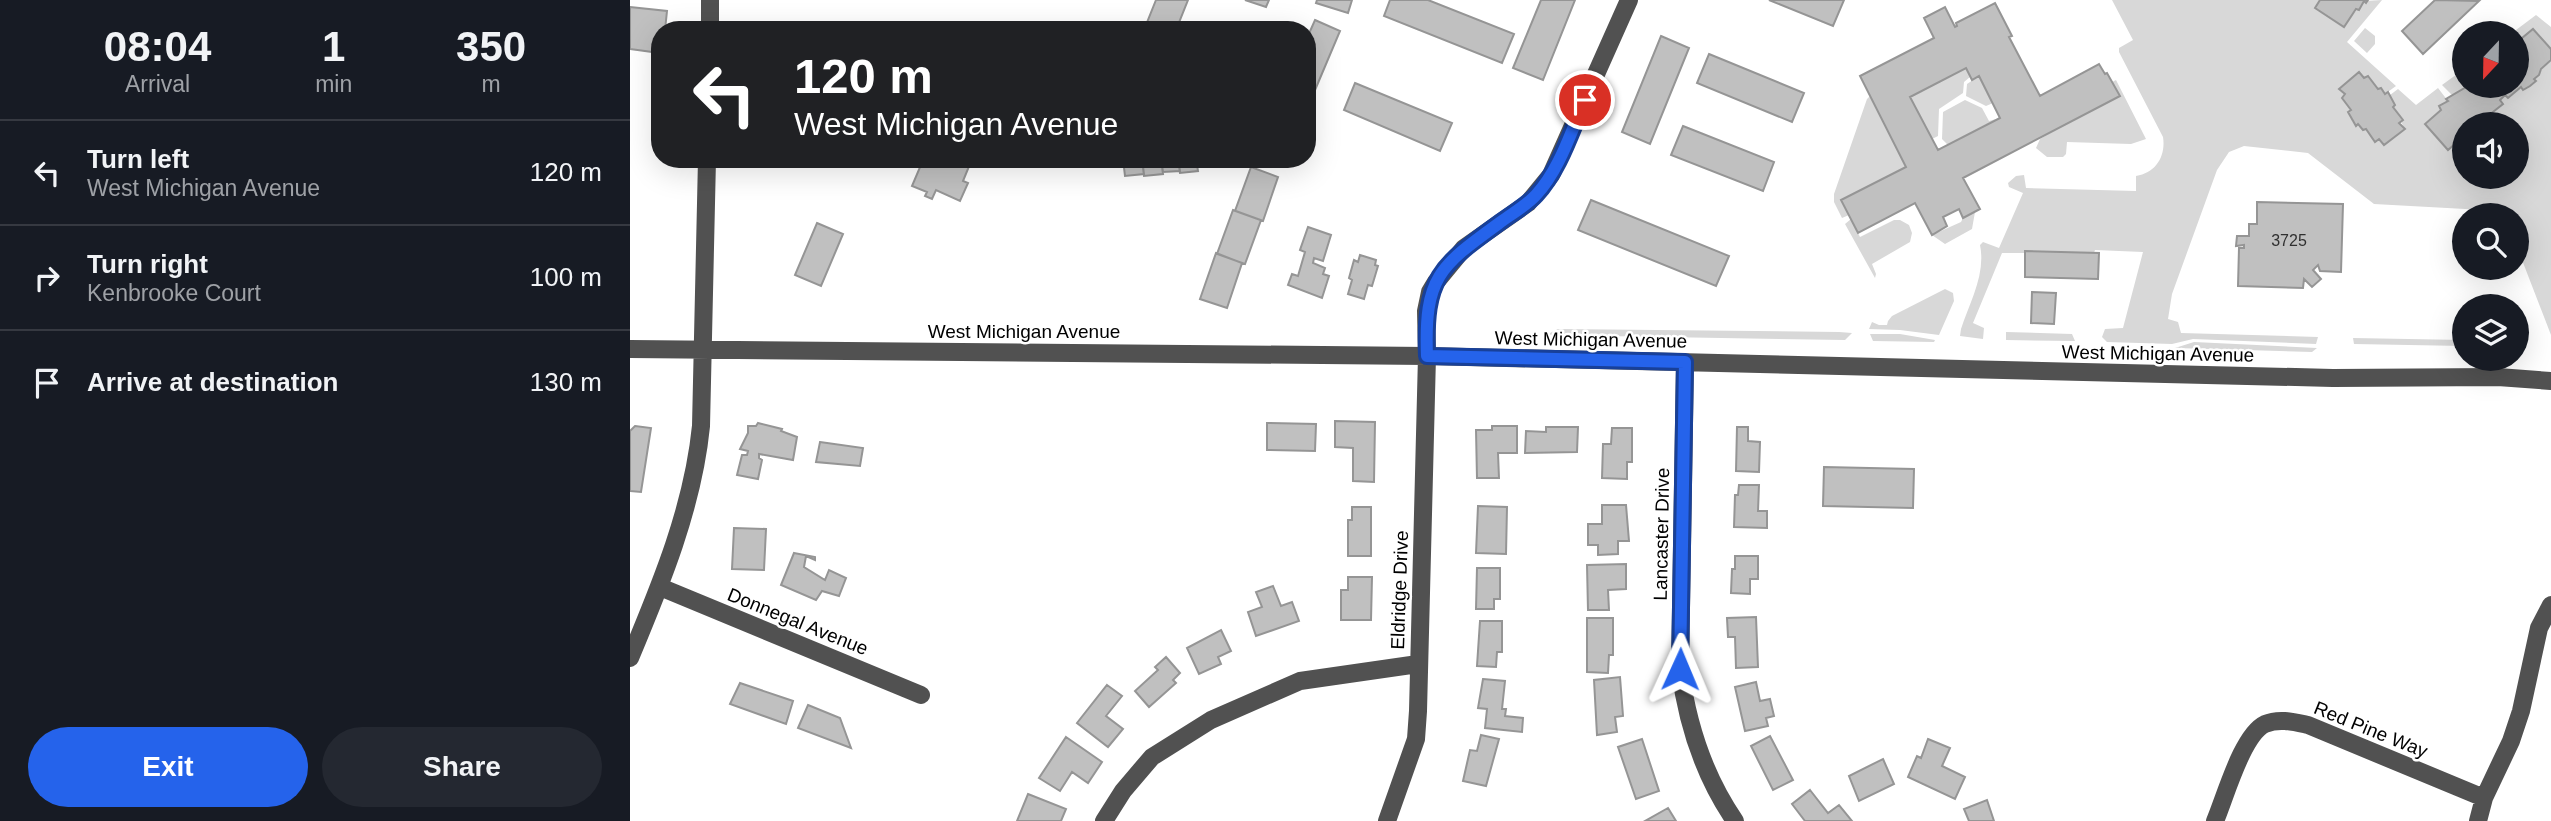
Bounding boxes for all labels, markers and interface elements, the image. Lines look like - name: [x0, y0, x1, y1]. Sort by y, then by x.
- north arrow: [2452, 21, 2529, 98]
- map controls: [2452, 21, 2529, 371]
- text: 08:04: [104, 23, 211, 70]
- text: 1: [322, 23, 345, 70]
- text: 350: [456, 23, 526, 70]
- icon: left: [679, 49, 770, 140]
- text: 120 m: [794, 49, 933, 103]
- pin: [1555, 70, 1615, 130]
- text: Arrival: [125, 71, 190, 97]
- text: min: [315, 71, 352, 97]
- text: m: [482, 71, 501, 97]
- icon: arrive: [1566, 81, 1604, 119]
- text: West Michigan Avenue: [794, 106, 1118, 142]
- button: sound: [2452, 112, 2529, 189]
- text: Turn left: [87, 144, 189, 174]
- icon: left: [28, 154, 66, 192]
- text: 120 m: [530, 157, 602, 187]
- text: West Michigan Avenue: [87, 175, 320, 201]
- button: search: [2452, 203, 2529, 280]
- house number: 3725: [2271, 232, 2307, 249]
- text: Turn right: [87, 249, 208, 279]
- icon: right: [28, 259, 66, 297]
- text: 100 m: [530, 262, 602, 292]
- text: Kenbrooke Court: [87, 280, 261, 306]
- button: layers: [2452, 294, 2529, 371]
- street label: West Michigan Avenue: [928, 321, 1120, 342]
- street label: West Michigan Avenue: [1495, 327, 1687, 352]
- street label: West Michigan Avenue: [2062, 341, 2254, 366]
- icon: arrive: [28, 364, 66, 402]
- text: Arrive at destination: [87, 367, 338, 397]
- text: 130 m: [530, 367, 602, 397]
- street label: Lancaster Drive: [1650, 467, 1673, 601]
- street label: Eldridge Drive: [1387, 530, 1412, 650]
- street label: Donnegal Avenue: [724, 584, 871, 659]
- position arrow: [1643, 632, 1717, 706]
- street label: Red Pine Way: [2311, 697, 2431, 762]
- button: Exit: [28, 727, 308, 807]
- button: Share: [322, 727, 602, 807]

